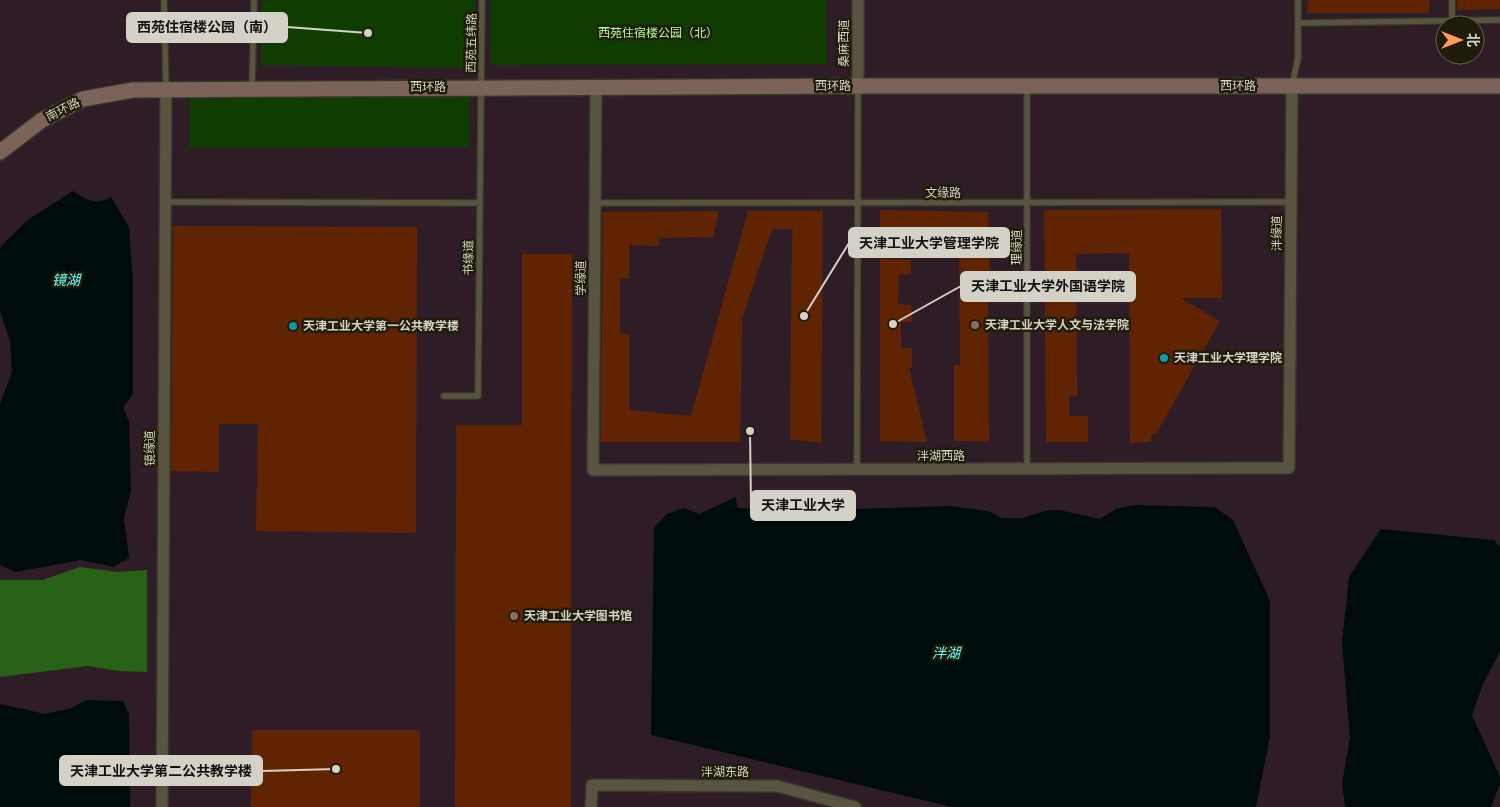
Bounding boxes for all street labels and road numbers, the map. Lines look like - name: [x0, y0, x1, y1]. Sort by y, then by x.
- street label: 西苑五纬路: [463, 13, 481, 73]
- street label: 桑麻西道: [836, 19, 853, 67]
- street label: 西环路: [815, 78, 851, 95]
- street label: 西环路: [1220, 78, 1256, 95]
- street label: 西环路: [410, 79, 446, 96]
- street label: 南环路: [43, 94, 83, 126]
- street label: 文缘路: [925, 185, 961, 202]
- street label: 泮缘道: [1269, 215, 1286, 251]
- street label: 理缘道: [1009, 229, 1026, 265]
- street label: 书缘道: [460, 240, 478, 276]
- street label: 学缘道: [573, 260, 590, 296]
- street label: 镜缘道: [142, 430, 159, 466]
- street label: 泮湖西路: [917, 448, 965, 465]
- street label: 泮湖东路: [701, 764, 749, 781]

